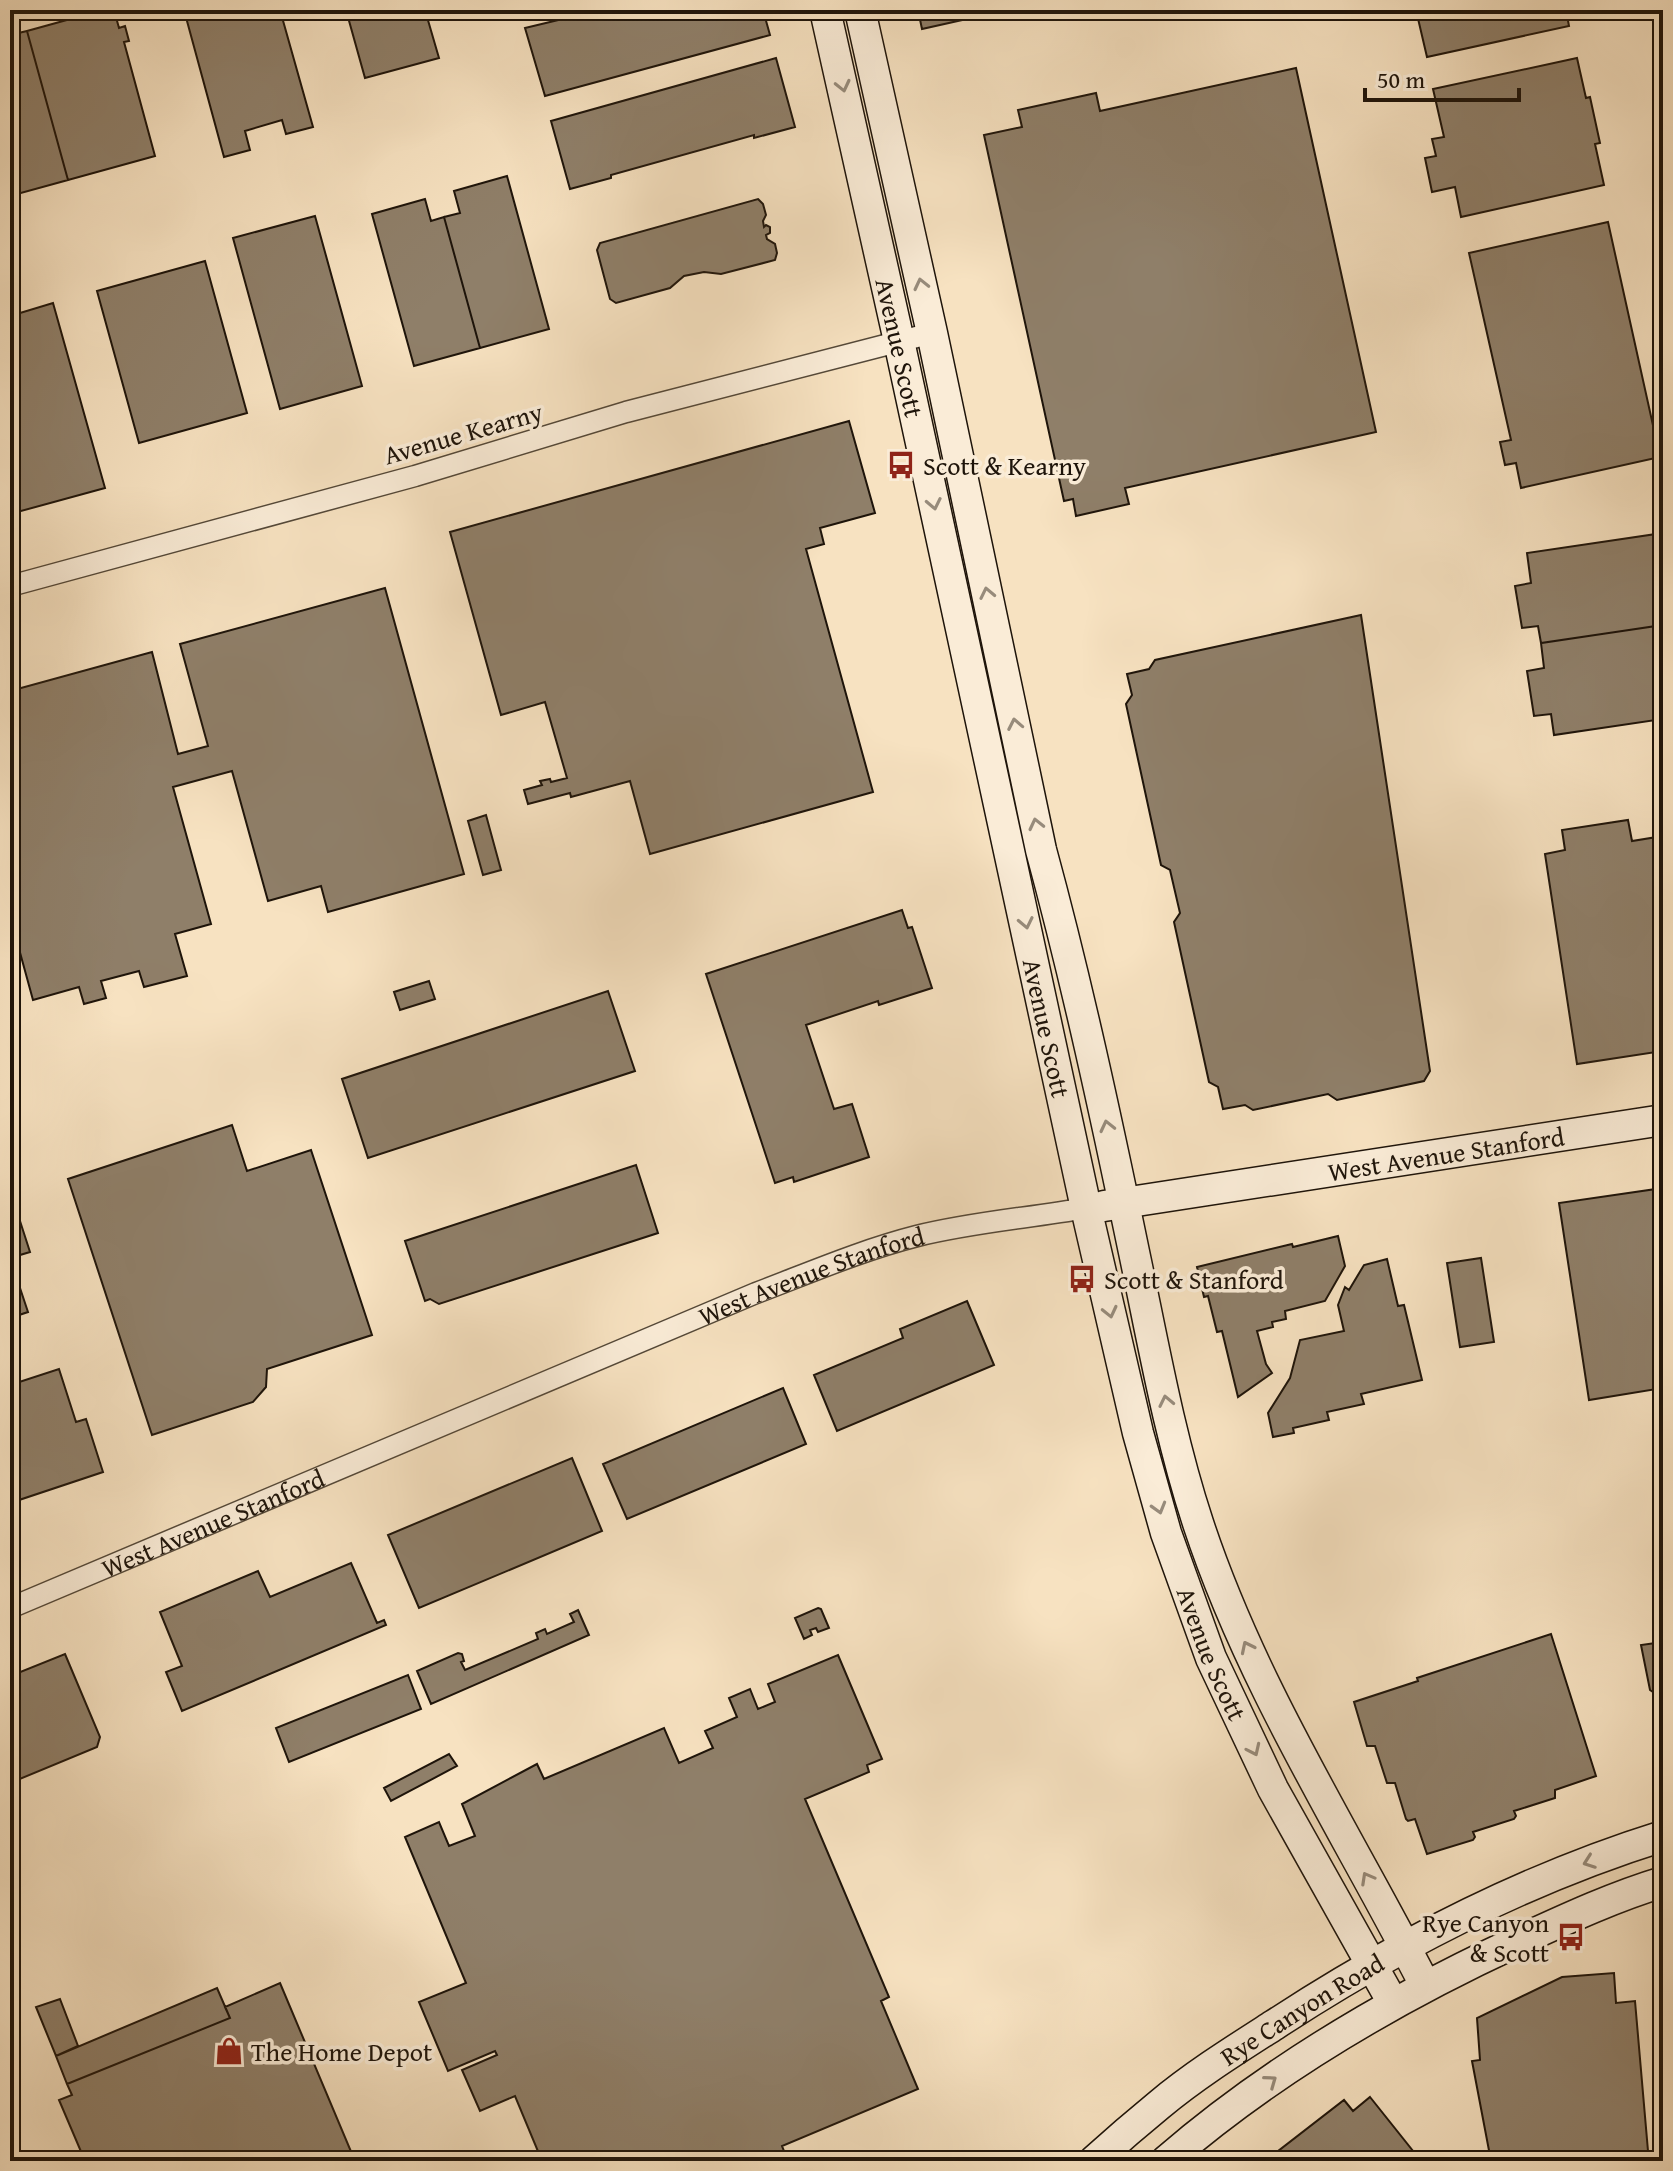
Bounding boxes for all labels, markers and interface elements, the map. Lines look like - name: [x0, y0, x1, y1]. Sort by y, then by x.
- scale bar: [1365, 52, 1519, 102]
- text: 50 m: [1377, 62, 1425, 97]
- one-way arrow: [833, 79, 850, 92]
- street label: Avenue Scott: [866, 274, 934, 421]
- one-way arrow: [913, 278, 930, 292]
- street label: Avenue Kearny: [379, 392, 547, 474]
- place label: Scott & Kearny: [923, 446, 1086, 485]
- bus stop icon: Scott & Kearny: [886, 450, 916, 480]
- one-way arrow: [925, 497, 942, 510]
- one-way arrow: [979, 587, 996, 601]
- one-way arrow: [1007, 718, 1024, 732]
- one-way arrow: [1028, 818, 1045, 831]
- one-way arrow: [1017, 916, 1034, 930]
- street label: Avenue Scott: [1013, 955, 1081, 1101]
- street label: West Avenue Stanford: [1325, 1116, 1567, 1191]
- one-way arrow: [1099, 1120, 1116, 1133]
- street label: West Avenue Stanford: [692, 1215, 929, 1335]
- place label: Scott & Stanford: [1104, 1260, 1284, 1299]
- bus stop icon: Scott & Stanford: [1067, 1264, 1097, 1294]
- one-way arrow: [1101, 1304, 1118, 1318]
- one-way arrow: [1158, 1394, 1175, 1408]
- street label: West Avenue Stanford: [95, 1458, 330, 1587]
- one-way arrow: [1150, 1501, 1166, 1515]
- street label: Avenue Scott: [1167, 1581, 1257, 1727]
- one-way arrow: [1241, 1641, 1257, 1656]
- one-way arrow: [1244, 1741, 1260, 1756]
- one-way arrow: [1583, 1852, 1597, 1869]
- one-way arrow: [1361, 1872, 1377, 1887]
- place label: Rye Canyon & Scott: [1422, 1903, 1549, 1972]
- bus stop icon: Rye Canyon & Scott: [1556, 1922, 1586, 1952]
- street label: Rye Canyon Road: [1212, 1943, 1391, 2075]
- place label: The Home Depot: [251, 2032, 432, 2071]
- shop icon: The Home Depot: [214, 2036, 244, 2066]
- one-way arrow: [1263, 2076, 1277, 2090]

